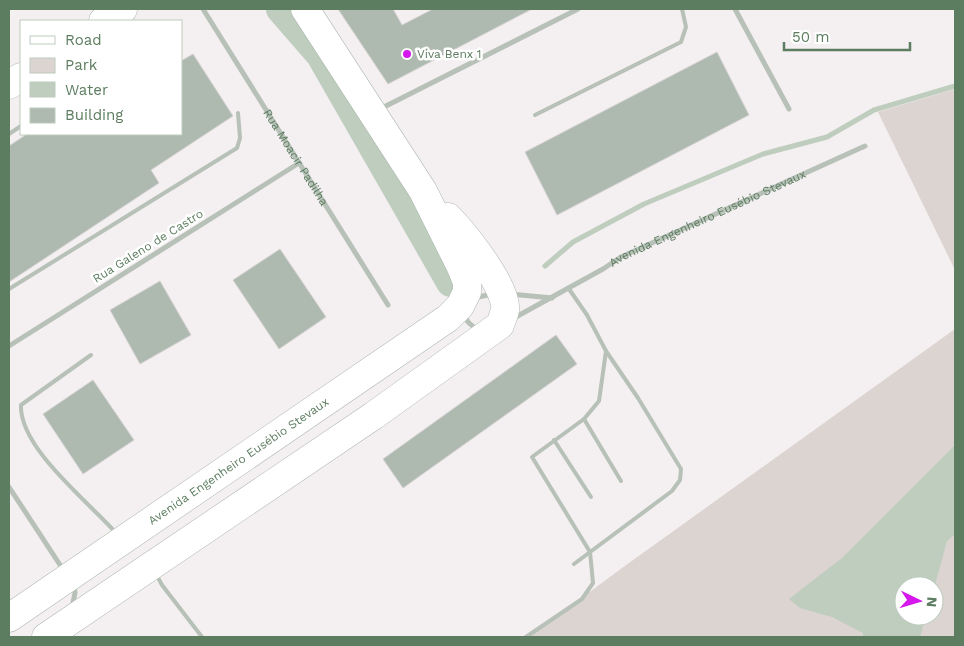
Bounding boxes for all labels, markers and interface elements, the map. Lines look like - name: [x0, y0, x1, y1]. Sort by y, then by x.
- legend: [20, 20, 182, 135]
- scale bar: [784, 20, 910, 52]
- text: 50 m: [792, 28, 829, 46]
- text: Road: [65, 31, 102, 49]
- place label: Viva Benx 1: [417, 47, 482, 61]
- marker: Viva Benx 1: [401, 48, 413, 60]
- text: Park: [65, 56, 98, 74]
- text: Water: [65, 81, 108, 99]
- text: Building: [65, 106, 123, 124]
- street label: Rua Moacir Padilha: [260, 106, 331, 209]
- street label: Avenida Engenheiro Eusébio Stevaux: [606, 167, 808, 270]
- street label: Rua Galeno de Castro: [90, 206, 206, 286]
- street label: Avenida Engenheiro Eusébio Stevaux: [146, 395, 331, 528]
- north arrow: [894, 576, 944, 626]
- text: N: [924, 596, 940, 608]

